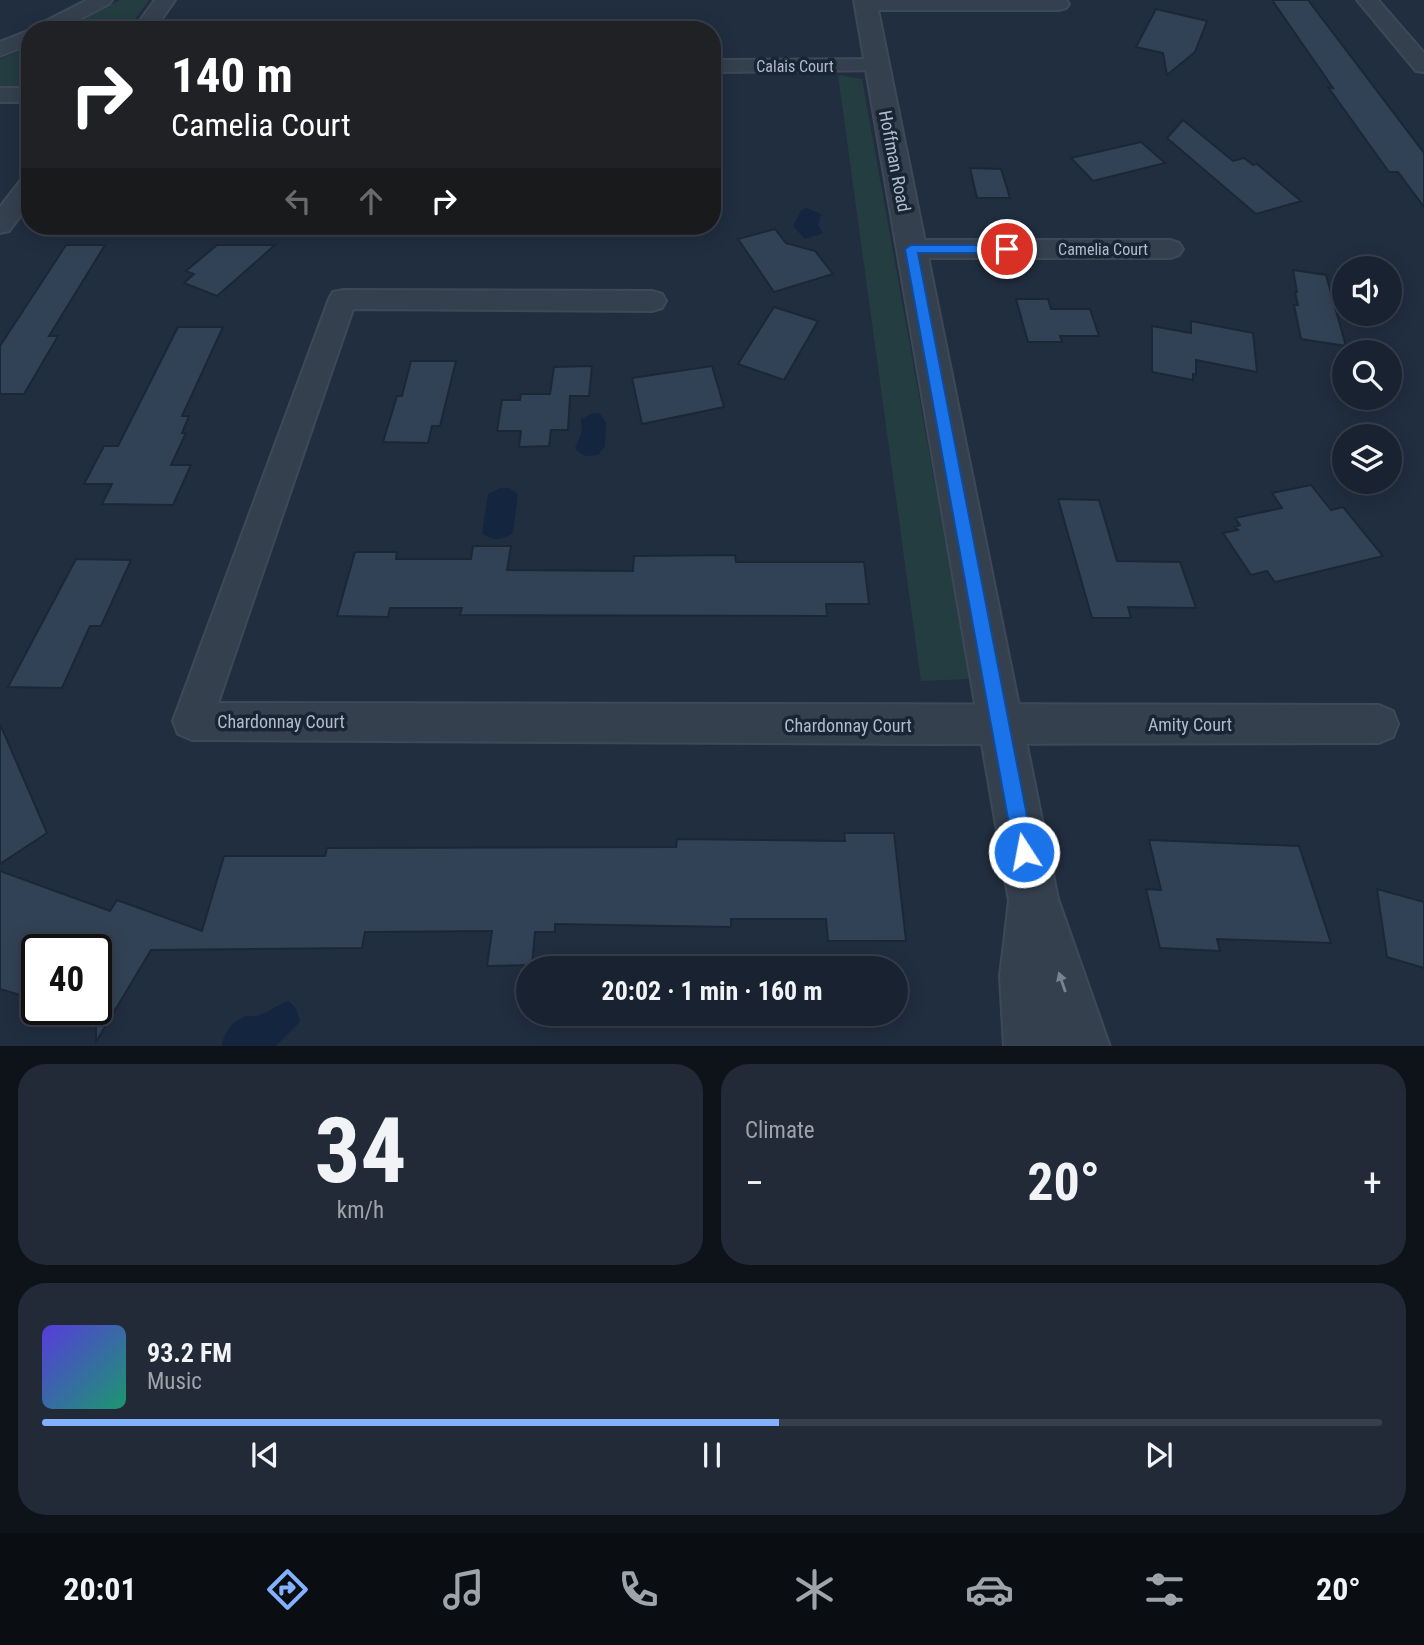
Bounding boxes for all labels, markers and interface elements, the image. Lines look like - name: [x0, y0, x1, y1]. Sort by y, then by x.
- text: 140 m: [171, 47, 293, 104]
- icon: right: [56, 49, 147, 140]
- street label: Calais Court: [756, 57, 834, 76]
- text: Camelia Court: [171, 106, 351, 144]
- street label: Hoffman Road: [875, 109, 915, 213]
- icon: left: [279, 182, 317, 220]
- icon: ahead: [352, 182, 390, 220]
- icon: right: [425, 182, 463, 220]
- pin: [977, 219, 1037, 279]
- icon: arrive: [988, 230, 1026, 268]
- street label: Camelia Court: [1058, 240, 1148, 259]
- map controls: [1332, 256, 1402, 494]
- button: sound: [1332, 256, 1402, 326]
- button: search: [1332, 340, 1402, 410]
- button: layers: [1332, 424, 1402, 494]
- street label: Chardonnay Court: [217, 711, 345, 732]
- street label: Amity Court: [1148, 714, 1232, 735]
- street label: Chardonnay Court: [784, 715, 912, 736]
- position arrow: [987, 815, 1061, 889]
- speed limit sign: 40: [21, 934, 112, 1025]
- one-way arrow: [1056, 971, 1067, 992]
- text: 20:02 · 1 min · 160 m: [602, 976, 822, 1006]
- text: 34: [315, 1098, 406, 1204]
- text: Climate: [745, 1117, 815, 1144]
- text: 20°: [1027, 1152, 1100, 1213]
- text: −: [745, 1161, 764, 1205]
- text: +: [1363, 1161, 1382, 1205]
- text: km/h: [337, 1197, 384, 1224]
- text: 93.2 FM: [147, 1338, 232, 1368]
- text: Music: [147, 1368, 202, 1395]
- icon: previous: [246, 1436, 284, 1474]
- icon: pause: [693, 1436, 731, 1474]
- icon: next: [1140, 1436, 1178, 1474]
- icon: directions: [263, 1565, 312, 1614]
- icon: music: [439, 1565, 488, 1614]
- icon: phone: [614, 1565, 663, 1614]
- icon: climate: [790, 1565, 839, 1614]
- icon: car: [965, 1565, 1014, 1614]
- icon: filters: [1140, 1565, 1189, 1614]
- text: 20:01: [63, 1570, 137, 1608]
- text: 20°: [1316, 1570, 1361, 1608]

